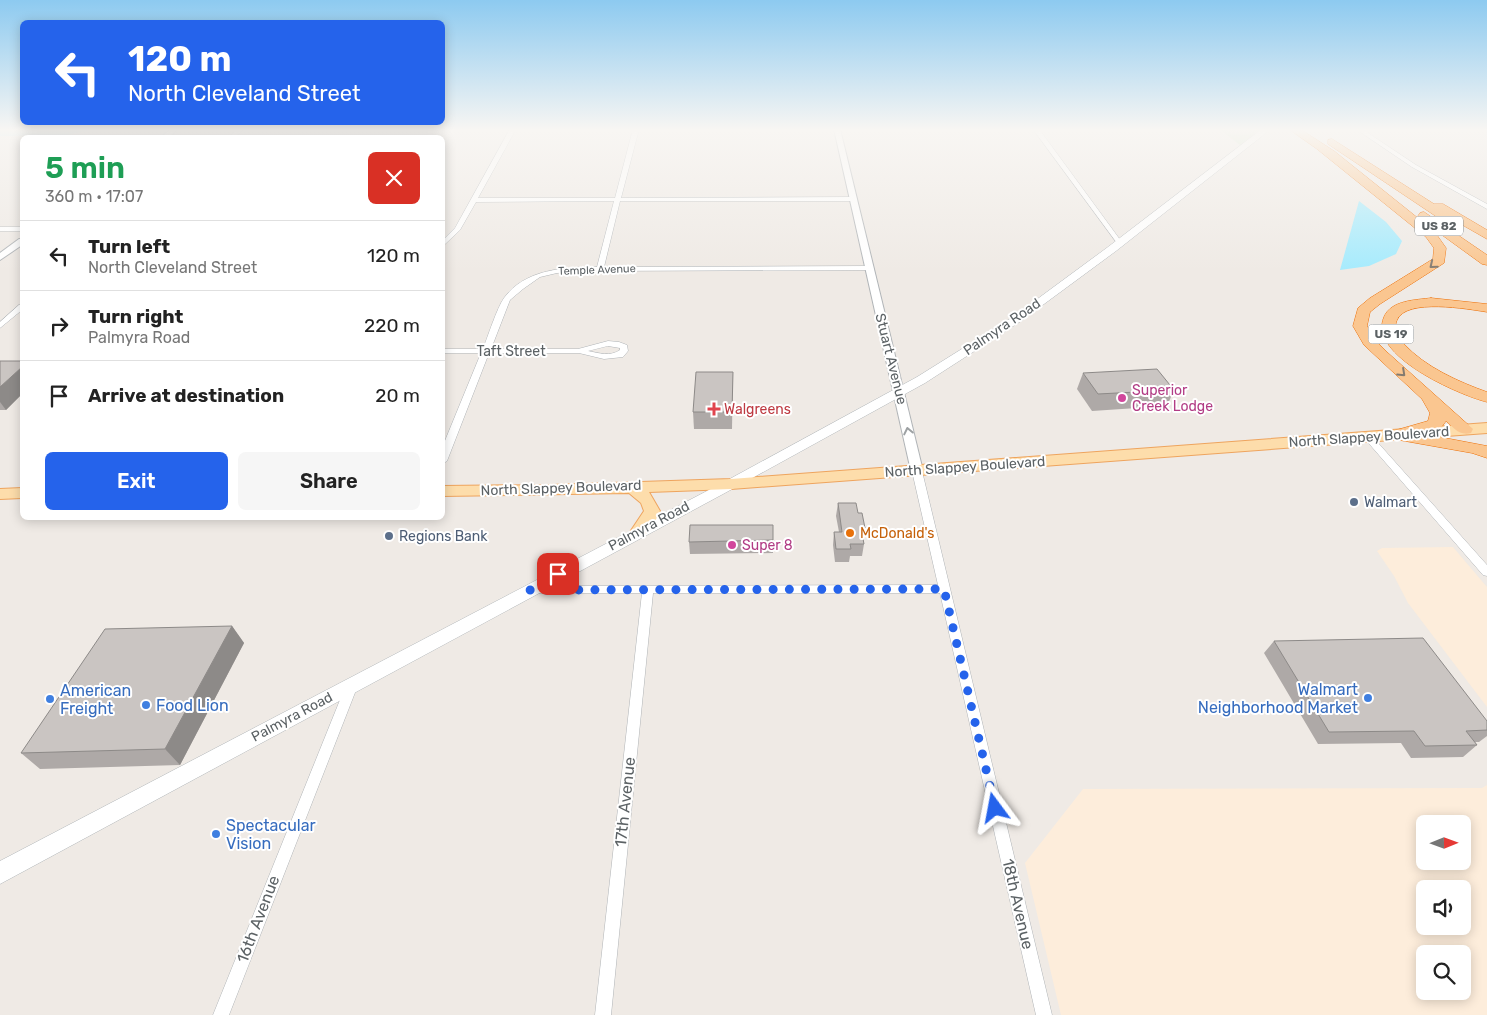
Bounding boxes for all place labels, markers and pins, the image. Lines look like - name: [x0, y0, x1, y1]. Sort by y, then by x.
- place label: Superior Creek Lodge: [1132, 382, 1213, 415]
- marker: Superior Creek Lodge: [1116, 392, 1128, 404]
- place label: Walgreens: [724, 401, 791, 418]
- marker: Walgreens: [708, 403, 720, 415]
- place label: Walmart: [1364, 494, 1418, 511]
- marker: Walmart: [1348, 496, 1360, 508]
- place label: McDonald's: [860, 525, 934, 542]
- marker: McDonald's: [844, 527, 856, 539]
- place label: Regions Bank: [399, 528, 488, 545]
- marker: Regions Bank: [383, 530, 395, 542]
- place label: Super 8: [742, 537, 793, 554]
- marker: Super 8: [726, 539, 738, 551]
- pin: [537, 553, 579, 595]
- place label: Walmart Neighborhood Market: [1198, 680, 1358, 717]
- place label: American Freight: [60, 681, 131, 718]
- marker: Walmart Neighborhood Market: [1362, 692, 1374, 704]
- marker: American Freight: [44, 693, 56, 705]
- place label: Food Lion: [156, 696, 229, 715]
- marker: Food Lion: [140, 699, 152, 711]
- place label: Spectacular Vision: [226, 816, 316, 853]
- marker: Spectacular Vision: [210, 828, 222, 840]

